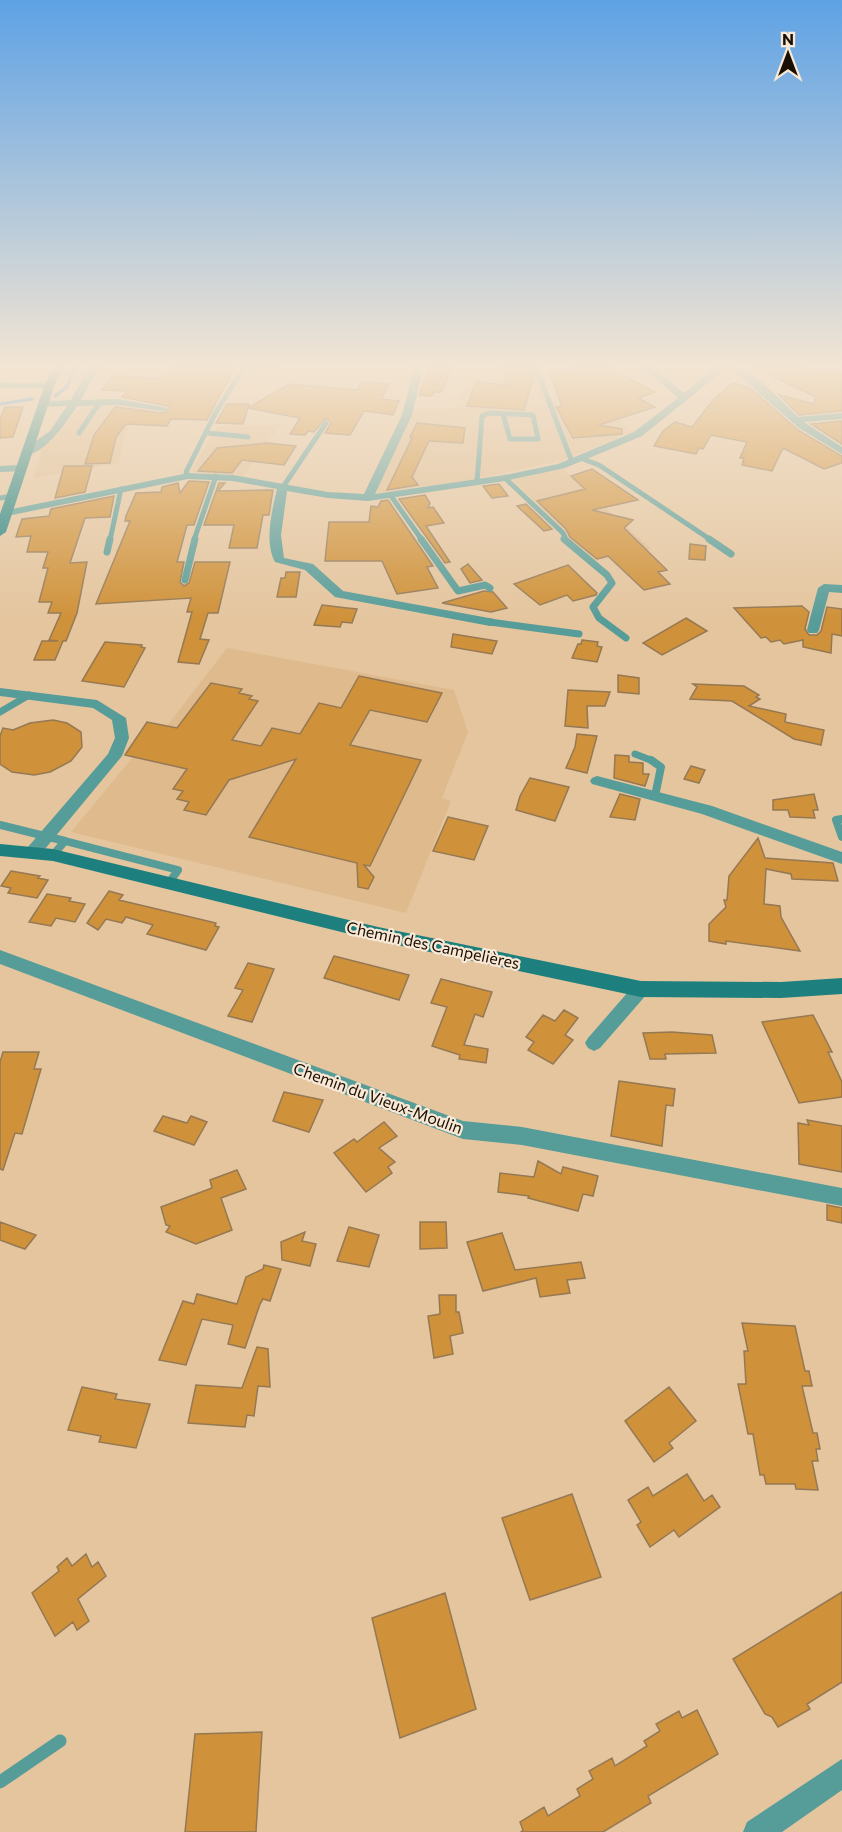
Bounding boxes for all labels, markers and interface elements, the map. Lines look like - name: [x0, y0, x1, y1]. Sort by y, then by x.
- north arrow: [758, 24, 818, 84]
- text: N: [782, 29, 794, 48]
- street label: Chemin des Campelières: [345, 917, 521, 972]
- street label: Chemin du Vieux-Moulin: [291, 1058, 465, 1137]

